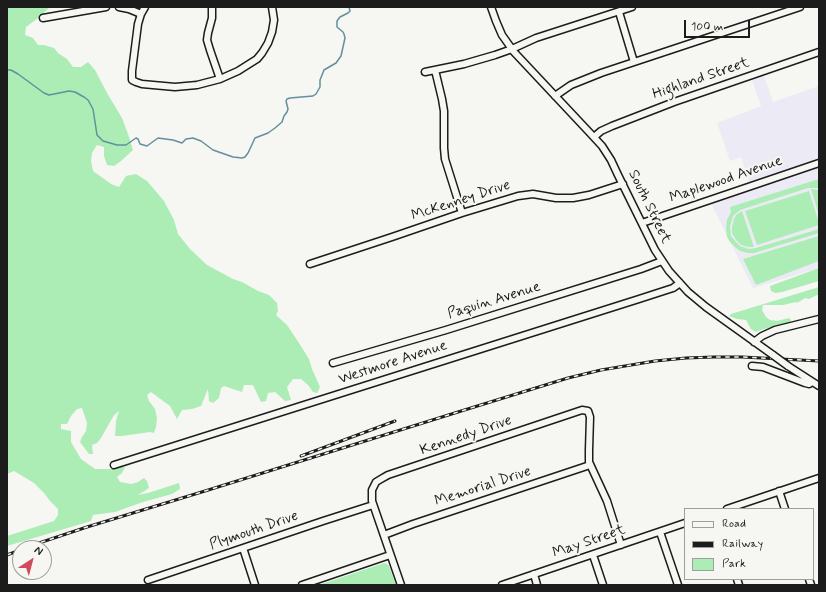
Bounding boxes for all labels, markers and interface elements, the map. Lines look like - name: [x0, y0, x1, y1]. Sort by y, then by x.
- scale bar: [686, 12, 752, 38]
- text: 100 m: [691, 19, 723, 35]
- street label: Highland Street: [650, 54, 752, 104]
- street label: Maplewood Avenue: [667, 152, 785, 208]
- street label: South Street: [623, 167, 675, 247]
- street label: McKenney Drive: [409, 177, 513, 225]
- street label: Paquin Avenue: [445, 278, 543, 324]
- street label: Westmore Avenue: [336, 337, 450, 389]
- street label: Kennedy Drive: [418, 412, 514, 460]
- street label: Memorial Drive: [432, 463, 534, 511]
- street label: Plymouth Drive: [207, 507, 301, 555]
- legend: [684, 508, 814, 580]
- text: Road: [722, 516, 746, 532]
- street label: May Street: [550, 521, 628, 563]
- text: Railway: [722, 536, 763, 552]
- north arrow: [12, 540, 52, 580]
- text: N: [31, 543, 46, 559]
- text: Park: [722, 556, 746, 572]

